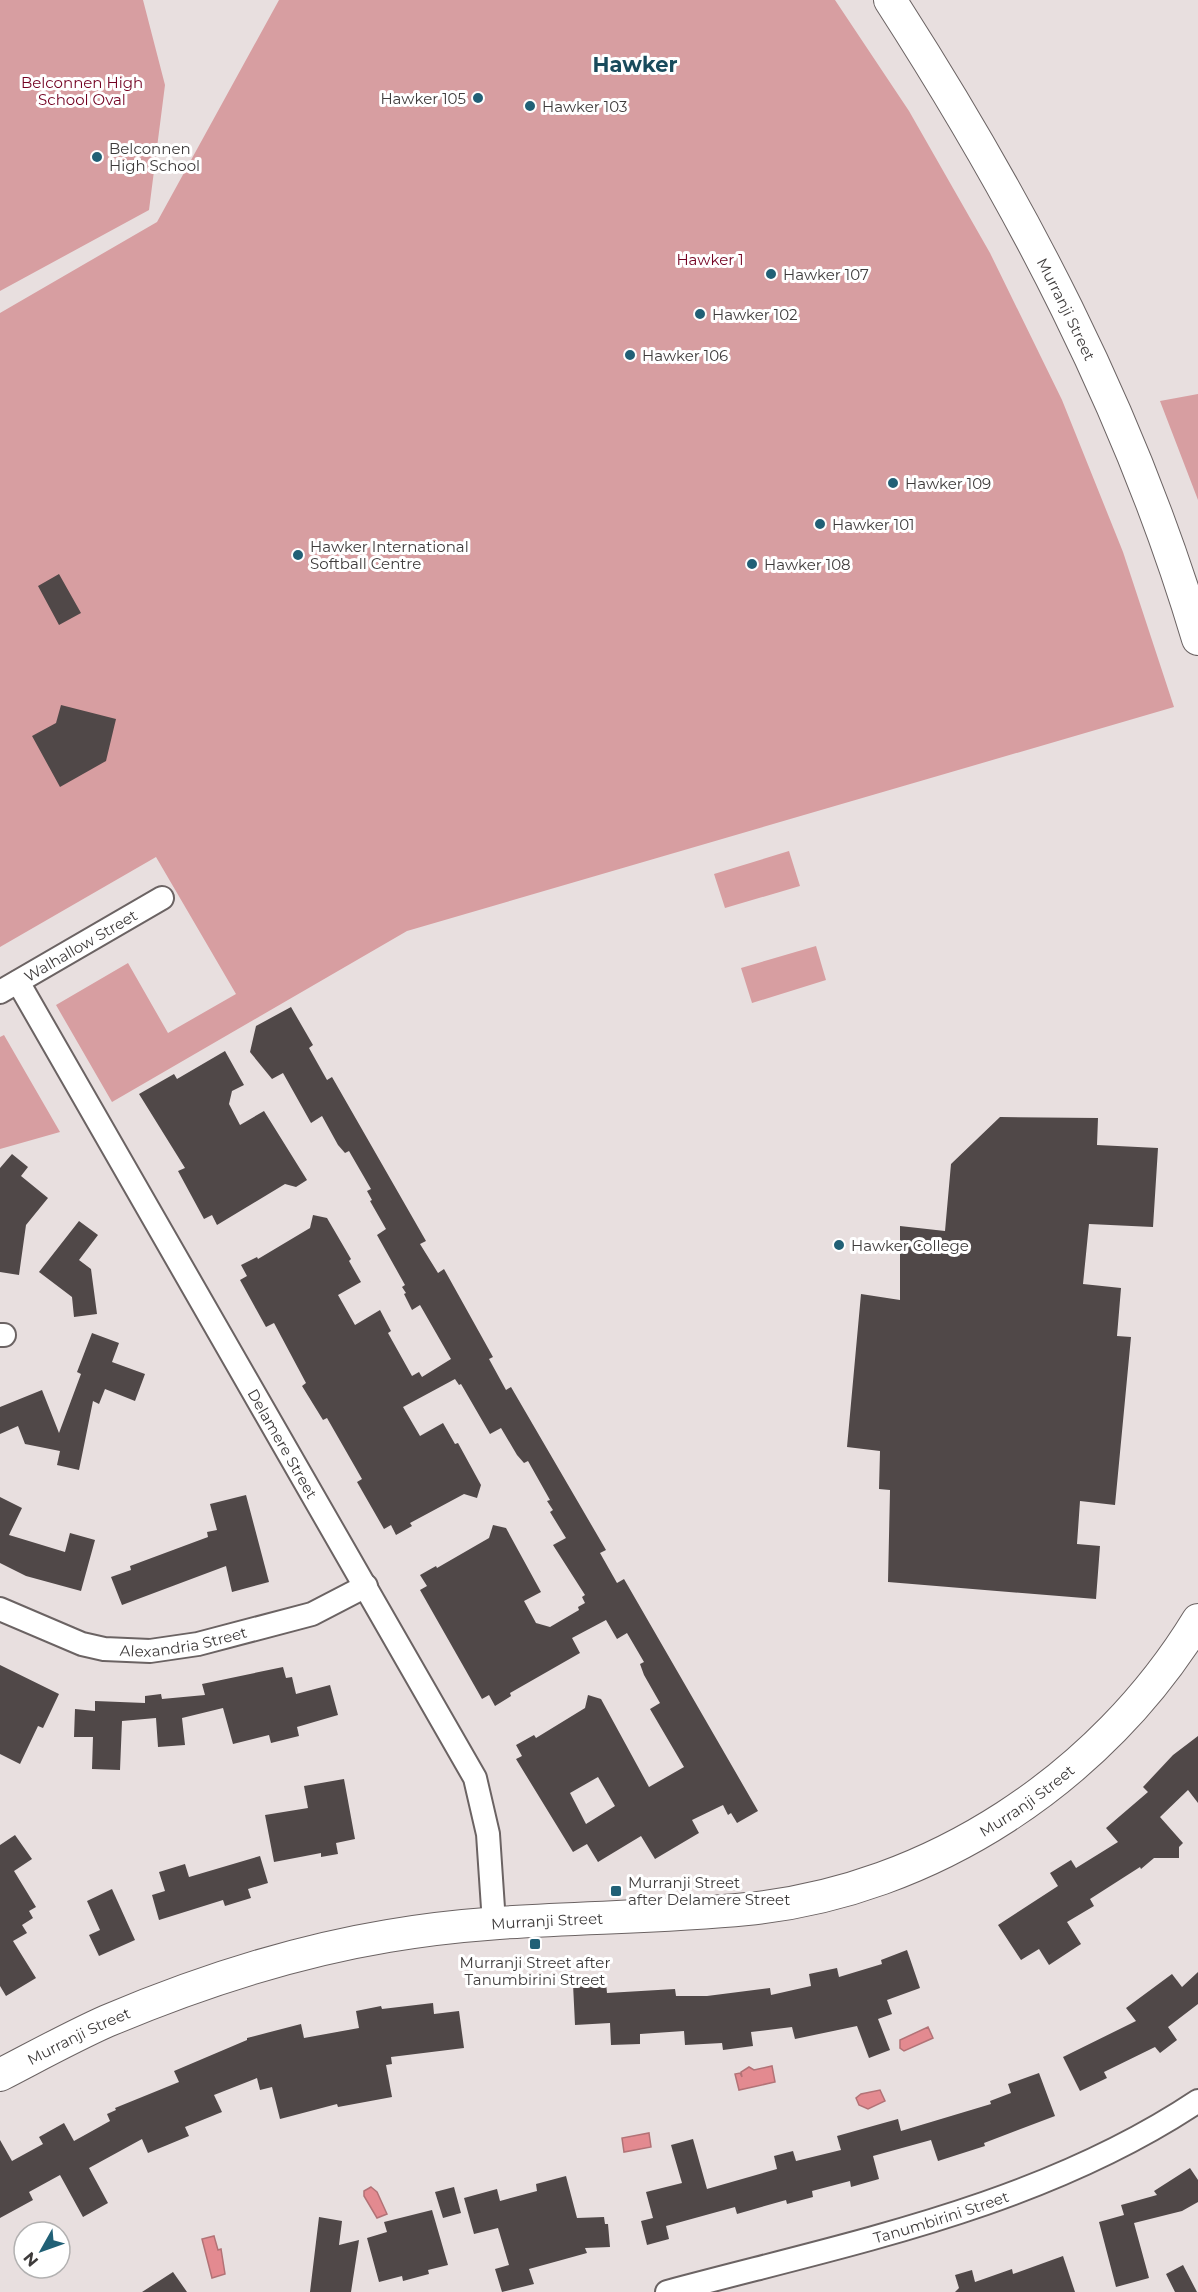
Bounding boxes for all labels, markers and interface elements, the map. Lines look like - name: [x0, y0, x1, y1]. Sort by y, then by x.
- district label: Hawker: [593, 52, 677, 77]
- park label: Belconnen High School Oval: [21, 73, 143, 109]
- place label: Hawker 105: [380, 89, 466, 108]
- marker: Hawker 105: [471, 91, 485, 105]
- place label: Hawker 103: [542, 97, 627, 116]
- marker: Hawker 103: [523, 99, 537, 113]
- place label: Belconnen High School: [109, 139, 200, 175]
- marker: Belconnen High School: [90, 150, 104, 164]
- park label: Hawker 1: [676, 250, 744, 269]
- street label: Murranji Street: [1033, 254, 1100, 363]
- place label: Hawker 107: [783, 265, 869, 284]
- marker: Hawker 107: [764, 267, 778, 281]
- place label: Hawker 102: [712, 305, 798, 324]
- marker: Hawker 102: [693, 307, 707, 321]
- place label: Hawker 106: [642, 346, 728, 365]
- marker: Hawker 106: [623, 348, 637, 362]
- place label: Hawker 109: [905, 474, 991, 493]
- marker: Hawker 109: [886, 476, 900, 490]
- place label: Hawker 101: [832, 515, 915, 534]
- marker: Hawker 101: [813, 517, 827, 531]
- place label: Hawker International Softball Centre: [310, 537, 469, 573]
- marker: Hawker International Softball Centre: [291, 548, 305, 562]
- place label: Hawker 108: [764, 555, 851, 574]
- marker: Hawker 108: [745, 557, 759, 571]
- street label: Walhallow Street: [21, 905, 140, 986]
- place label: Hawker College: [851, 1236, 969, 1255]
- marker: Hawker College: [832, 1238, 846, 1252]
- street label: Delamere Street: [244, 1385, 322, 1502]
- street label: Alexandria Street: [119, 1622, 249, 1661]
- street label: Murranji Street: [976, 1760, 1078, 1840]
- place label: Murranji Street after Delamere Street: [628, 1873, 790, 1909]
- marker: Murranji Street after Delamere Street: [609, 1884, 623, 1898]
- street label: Murranji Street: [490, 1908, 603, 1933]
- marker: Murranji Street after Tanumbirini Street: [528, 1937, 542, 1951]
- place label: Murranji Street after Tanumbirini Street: [460, 1953, 610, 1989]
- street label: Murranji Street: [24, 2003, 133, 2069]
- street label: Tanumbirini Street: [871, 2186, 1011, 2247]
- north arrow: [12, 2220, 72, 2280]
- text: N: [19, 2248, 42, 2270]

